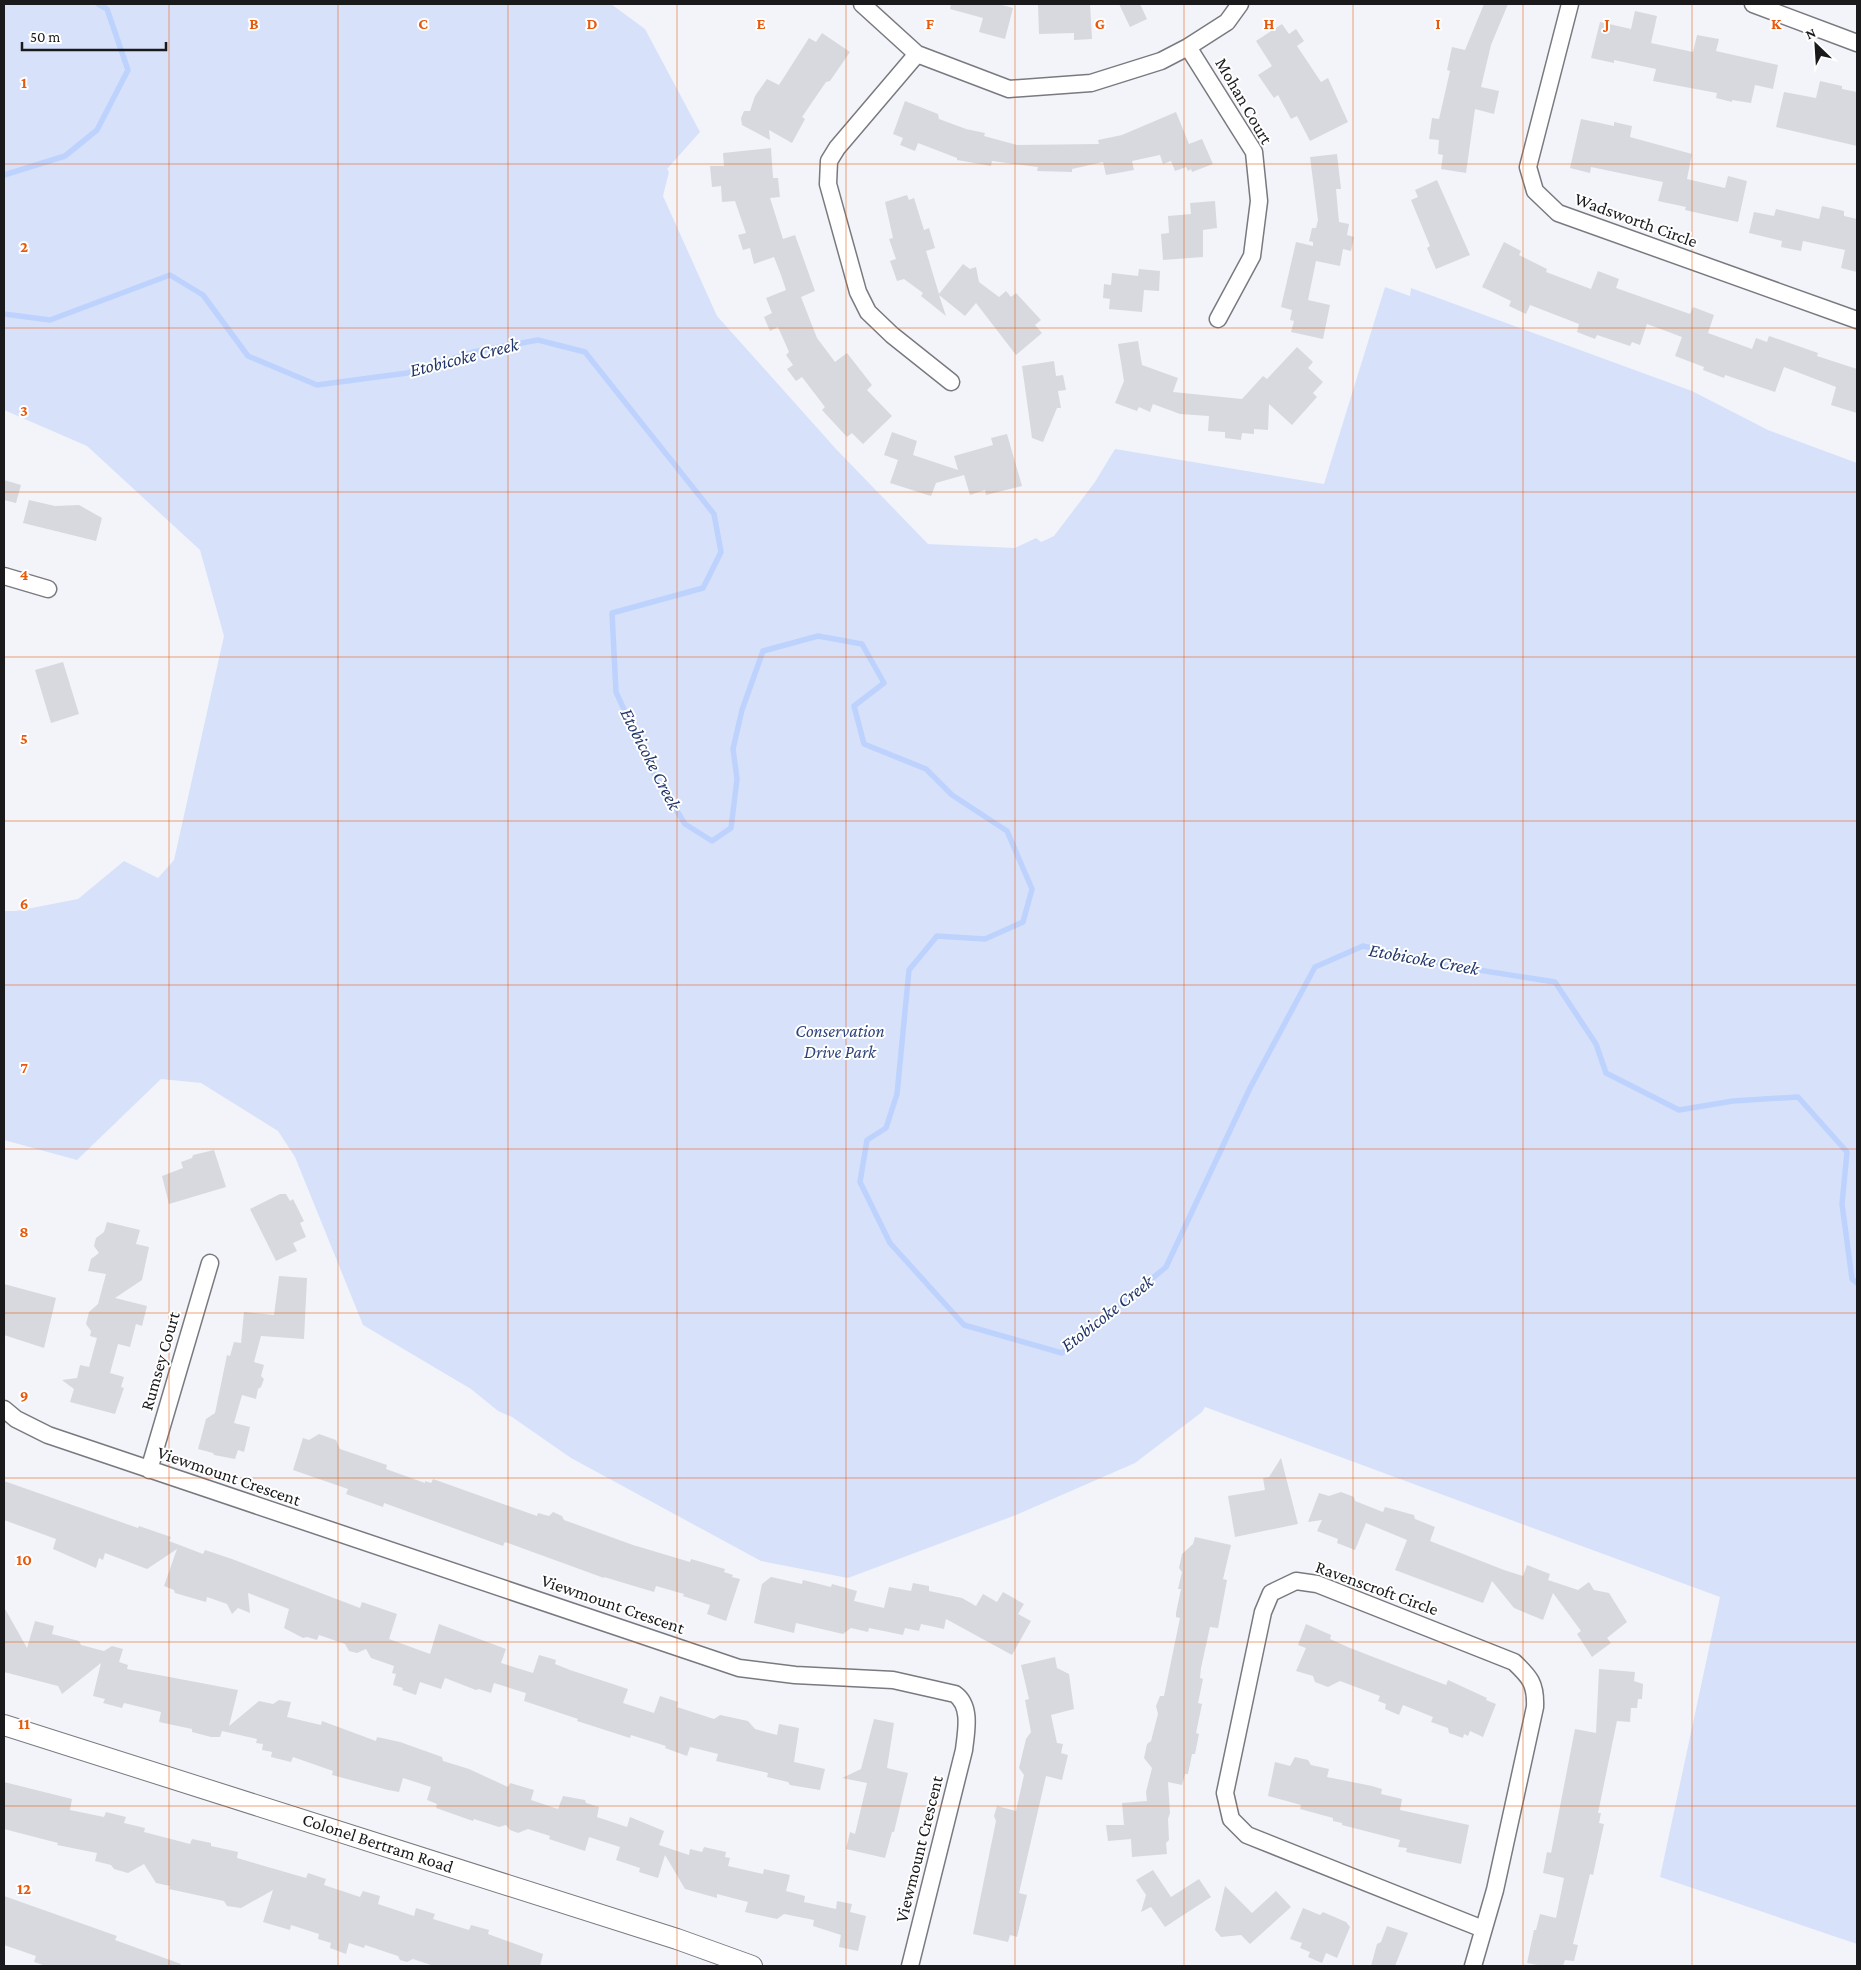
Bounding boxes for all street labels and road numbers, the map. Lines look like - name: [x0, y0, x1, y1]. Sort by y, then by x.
- street label: Mohan Court: [1211, 54, 1277, 149]
- street label: Wadsworth Circle: [1572, 188, 1700, 252]
- street label: Rumsey Court: [136, 1308, 184, 1413]
- street label: Viewmount Crescent: [155, 1442, 304, 1510]
- street label: Ravenscroft Circle: [1313, 1556, 1441, 1620]
- street label: Viewmount Crescent: [539, 1570, 688, 1638]
- street label: Viewmount Crescent: [891, 1773, 947, 1924]
- street label: Colonel Bertram Road: [300, 1809, 457, 1877]

